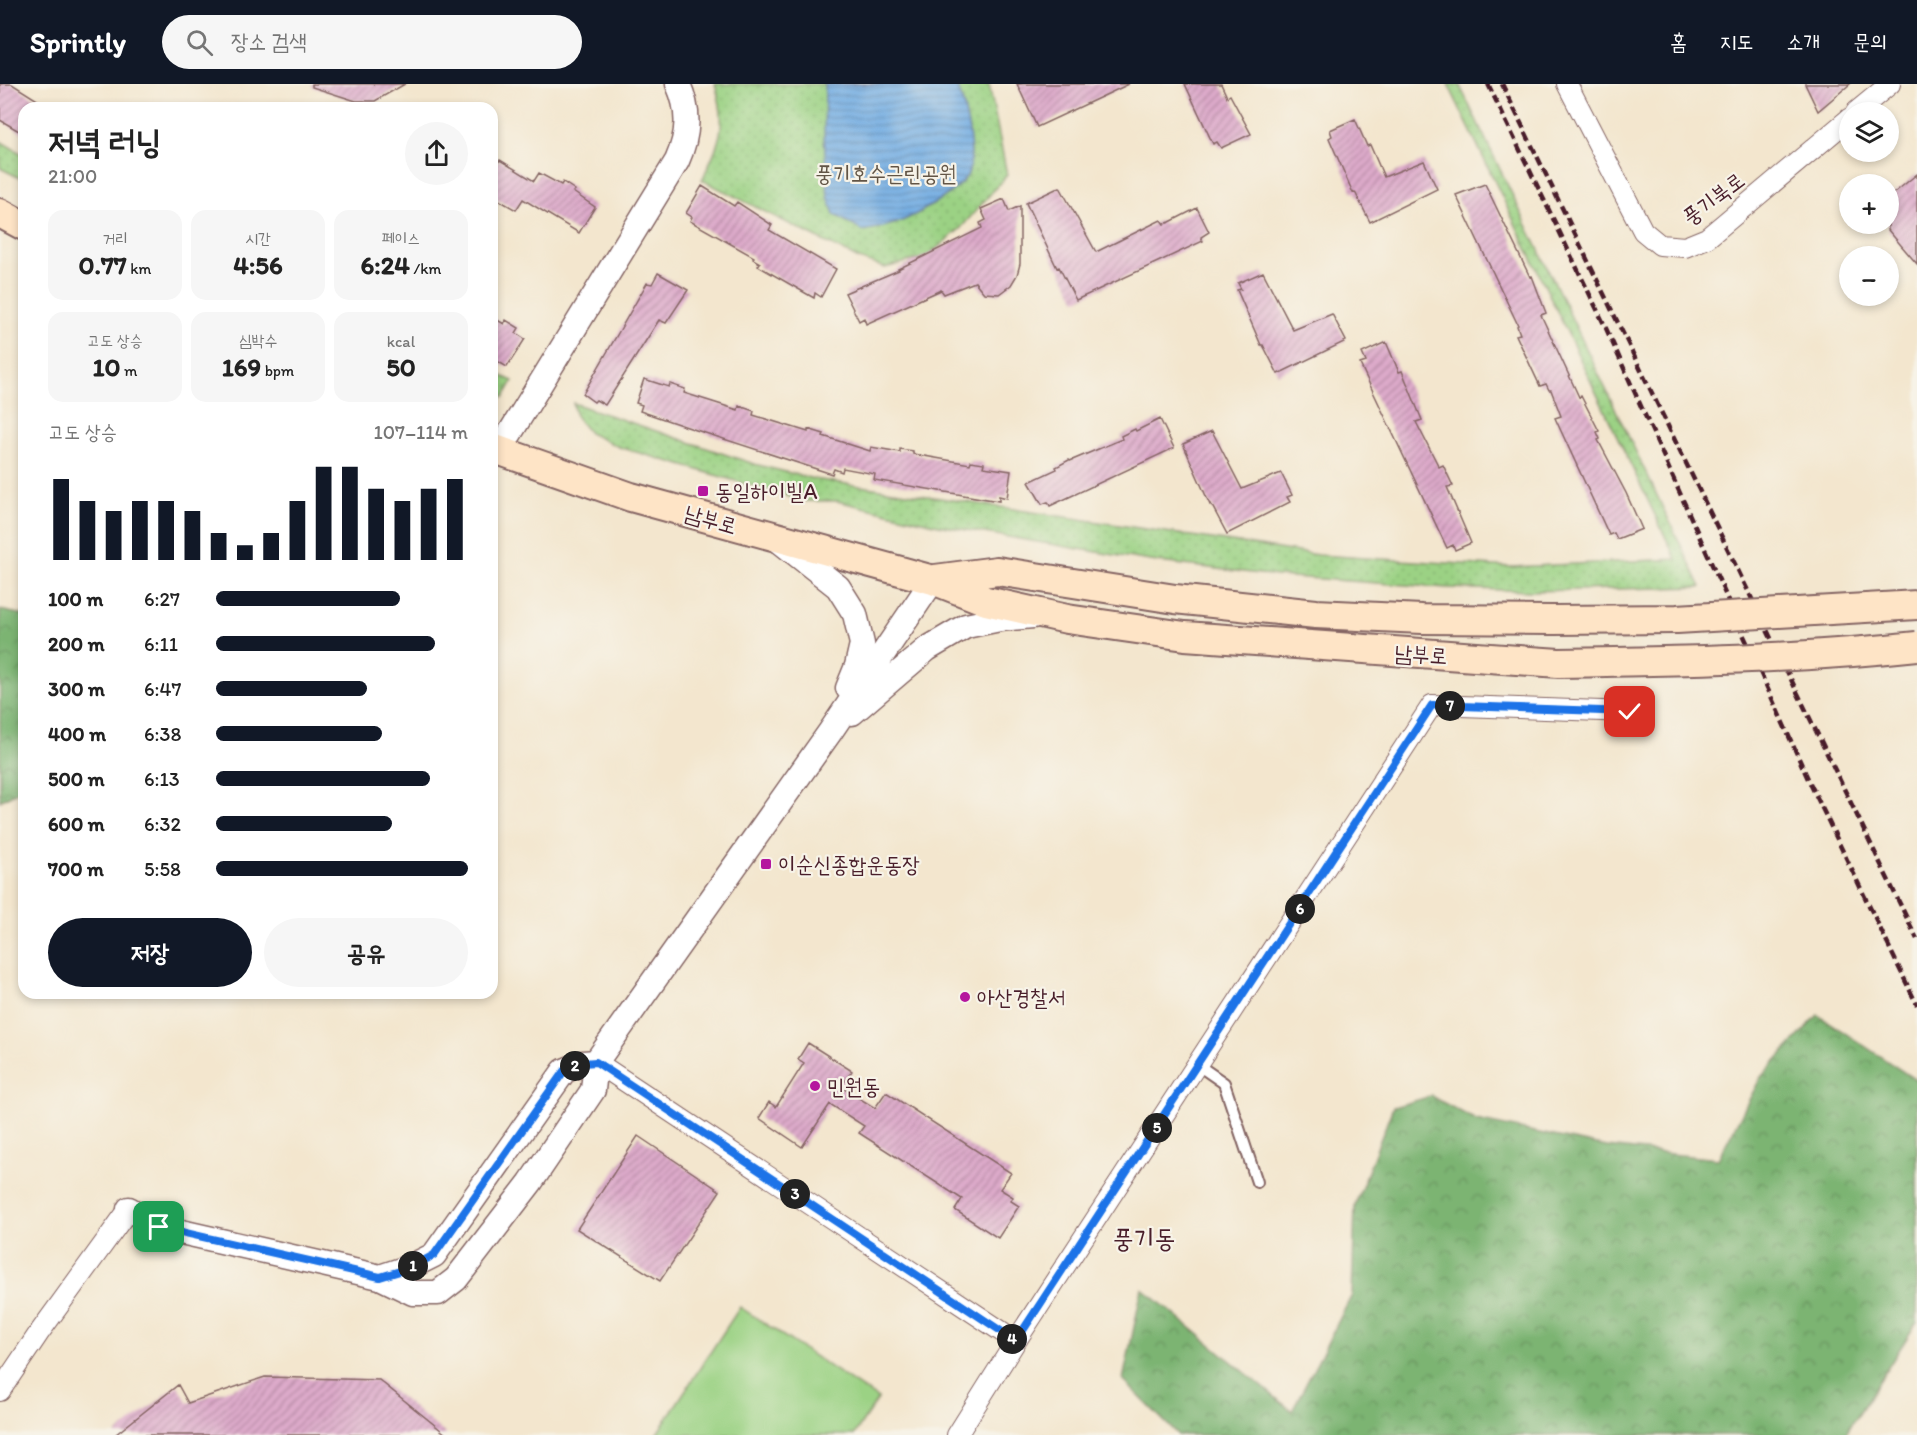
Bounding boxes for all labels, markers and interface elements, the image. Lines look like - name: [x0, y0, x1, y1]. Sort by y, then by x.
- search box: [162, 15, 582, 69]
- text: Sprintly: [30, 25, 126, 59]
- icon: search: [183, 26, 216, 59]
- text: 장소 검색: [231, 28, 307, 55]
- text: 홈: [1670, 29, 1687, 54]
- text: 지도: [1720, 29, 1753, 54]
- text: 소개: [1786, 29, 1820, 54]
- text: 문의: [1853, 29, 1887, 54]
- map controls: [1839, 102, 1899, 306]
- button: layers: [1839, 102, 1899, 162]
- text: 저녁 러닝: [48, 122, 162, 161]
- button: share: [405, 122, 468, 185]
- park label: 풍기호수근린공원: [815, 160, 957, 187]
- text: 21:00: [48, 164, 97, 188]
- street label: 풍기북로: [1677, 166, 1750, 230]
- button: +: [1839, 174, 1899, 234]
- text: 거리: [102, 229, 128, 248]
- text: 시간: [245, 229, 271, 248]
- text: 페이스: [382, 229, 420, 248]
- button: −: [1839, 246, 1899, 306]
- text: 0.77: [79, 249, 127, 281]
- text: 4:56: [233, 249, 283, 281]
- text: 6:24: [361, 249, 410, 281]
- text: km: [127, 259, 151, 278]
- text: /km: [410, 259, 441, 278]
- text: 고도 상승: [87, 331, 143, 350]
- text: 심박수: [239, 331, 277, 350]
- text: kcal: [387, 332, 415, 351]
- text: 10: [92, 351, 121, 383]
- text: 169: [222, 351, 261, 383]
- text: 50: [386, 351, 416, 383]
- text: m: [121, 361, 138, 380]
- text: bpm: [261, 361, 294, 380]
- text: 고도 상승: [48, 420, 117, 444]
- text: 107–114 m: [373, 420, 468, 444]
- place label: 동일하이빌A: [715, 478, 818, 505]
- marker: 동일하이빌A: [696, 484, 710, 498]
- street label: 남부로: [682, 499, 740, 540]
- text: 100 m: [48, 587, 103, 611]
- text: 6:27: [144, 587, 180, 611]
- text: 200 m: [48, 632, 104, 656]
- text: 6:11: [144, 632, 178, 656]
- street label: 남부로: [1394, 639, 1448, 670]
- text: 300 m: [48, 677, 105, 701]
- text: 6:47: [144, 677, 181, 701]
- pin: [1604, 686, 1655, 737]
- pin: 7: [1435, 691, 1465, 721]
- icon: check: [1613, 695, 1646, 728]
- text: 7: [1446, 696, 1454, 715]
- text: 400 m: [48, 722, 106, 746]
- text: 6:38: [144, 722, 181, 746]
- text: 500 m: [48, 767, 104, 791]
- text: 6:13: [144, 767, 180, 791]
- text: 600 m: [48, 812, 105, 836]
- text: 6:32: [144, 812, 181, 836]
- place label: 이순신종합운동장: [778, 851, 920, 878]
- text: 700 m: [48, 857, 104, 881]
- text: 5:58: [144, 857, 181, 881]
- marker: 이순신종합운동장: [759, 857, 773, 871]
- pin: 6: [1285, 894, 1315, 924]
- text: 6: [1296, 899, 1304, 918]
- button: 저장: [48, 918, 252, 987]
- button: 공유: [264, 918, 468, 987]
- place label: 아산경찰서: [977, 984, 1066, 1011]
- marker: 아산경찰서: [958, 990, 972, 1004]
- pin: 2: [560, 1051, 590, 1081]
- text: 2: [571, 1056, 579, 1075]
- place label: 민원동: [827, 1073, 880, 1100]
- marker: 민원동: [808, 1079, 822, 1093]
- pin: 5: [1142, 1113, 1172, 1143]
- text: 5: [1153, 1118, 1161, 1137]
- pin: 3: [780, 1179, 810, 1209]
- text: 3: [791, 1184, 799, 1203]
- pin: [133, 1201, 184, 1252]
- icon: arrive: [142, 1210, 175, 1243]
- district label: 풍기동: [1113, 1222, 1175, 1254]
- pin: 1: [398, 1251, 428, 1281]
- text: 1: [409, 1256, 417, 1275]
- pin: 4: [997, 1324, 1027, 1354]
- text: 4: [1007, 1329, 1017, 1348]

